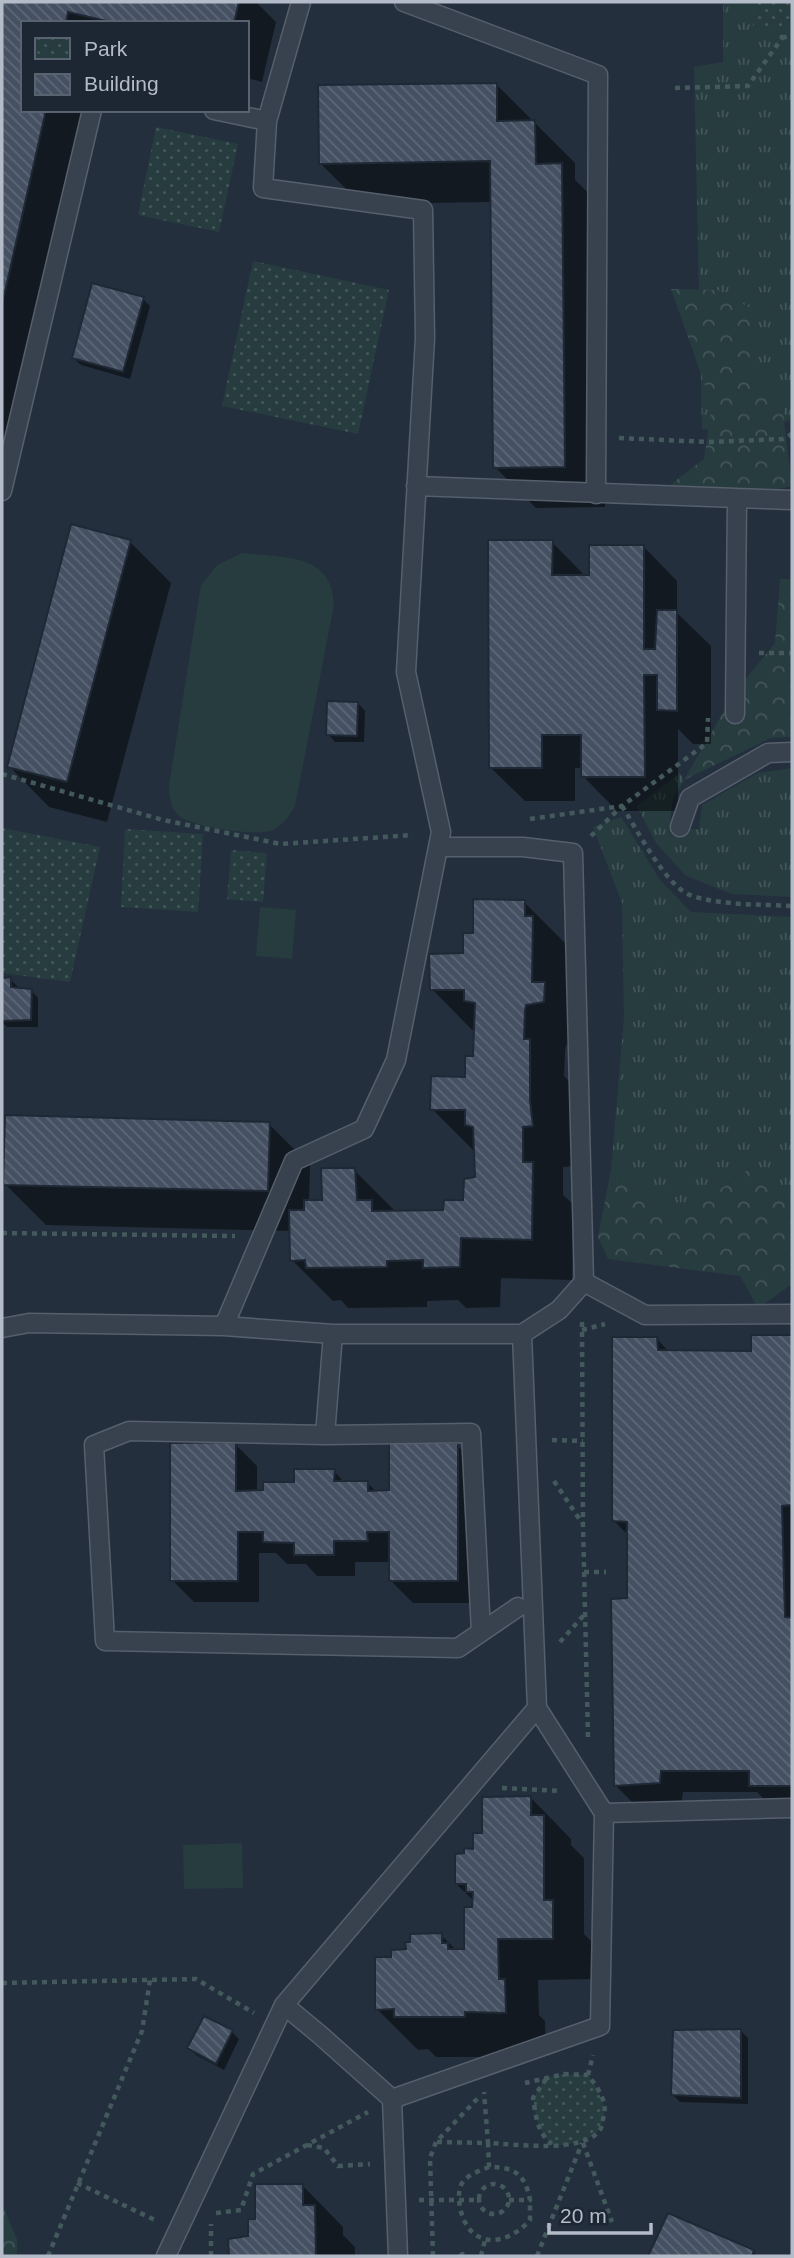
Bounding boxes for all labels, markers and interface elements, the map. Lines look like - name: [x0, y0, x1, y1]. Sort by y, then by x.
- legend: [21, 21, 248, 112]
- text: Park: [84, 37, 128, 60]
- text: Building: [84, 72, 159, 95]
- scale bar: [549, 2192, 650, 2236]
- text: 20 m: [560, 2204, 607, 2227]

